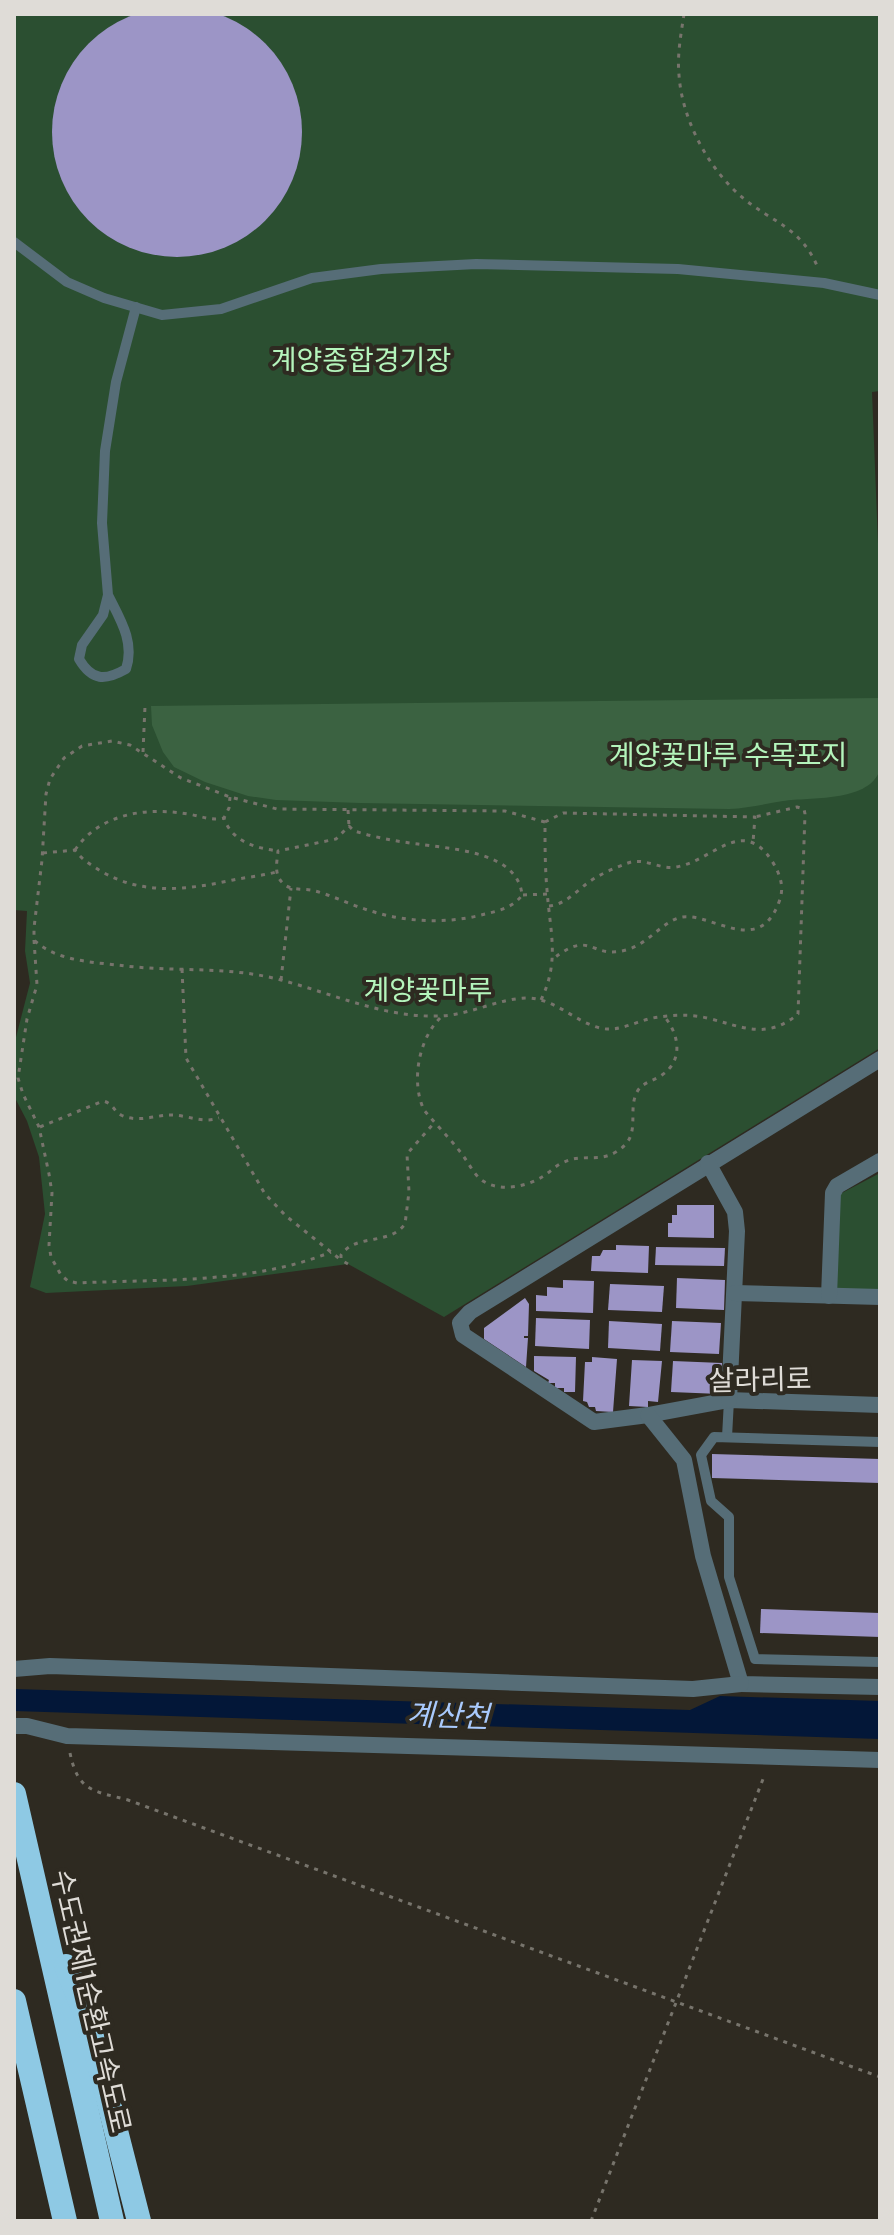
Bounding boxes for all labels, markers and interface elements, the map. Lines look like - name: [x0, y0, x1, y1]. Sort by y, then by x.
- park label: 계양종합경기장: [271, 343, 451, 376]
- park label: 계양꽃마루 수목포지: [609, 738, 847, 771]
- park label: 계양꽃마루: [364, 973, 492, 1006]
- street label: 살라리로: [708, 1362, 812, 1396]
- water label: 계산천: [406, 1696, 493, 1735]
- street label: 수도권제1순환고속도로: [46, 1866, 138, 2136]

